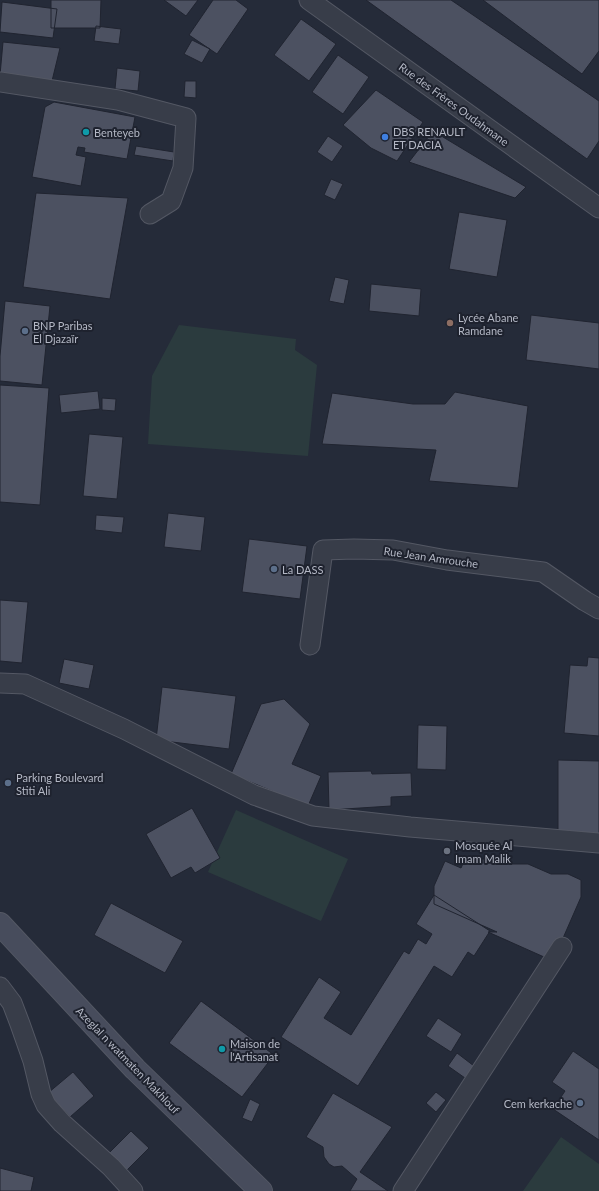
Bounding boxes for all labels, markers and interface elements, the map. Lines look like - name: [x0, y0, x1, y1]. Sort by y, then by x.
- street label: Rue des Frères Oudahmane: [397, 60, 512, 148]
- place label: DBS RENAULT ET DACIA: [393, 125, 466, 151]
- place label: Benteyeb: [94, 126, 140, 139]
- marker: Benteyeb: [81, 127, 91, 137]
- marker: DBS RENAULT ET DACIA: [380, 132, 390, 142]
- place label: Lycée Abane Ramdane: [458, 311, 519, 337]
- marker: Lycée Abane Ramdane: [445, 318, 455, 328]
- place label: BNP Paribas El Djazaïr: [33, 319, 93, 345]
- marker: BNP Paribas El Djazaïr: [20, 326, 30, 336]
- street label: Rue Jean Amrouche: [383, 544, 479, 570]
- place label: La DASS: [282, 563, 323, 576]
- marker: La DASS: [269, 564, 279, 574]
- place label: Parking Boulevard Stiti Ali: [16, 771, 103, 797]
- marker: Parking Boulevard Stiti Ali: [3, 778, 13, 788]
- place label: Mosquée Al Imam Malik: [455, 839, 512, 865]
- marker: Mosquée Al Imam Malik: [442, 846, 452, 856]
- street label: Azeglal n watmaten Makhlouf: [74, 1004, 182, 1116]
- place label: Maison de l'Artisanat: [230, 1037, 280, 1063]
- marker: Maison de l'Artisanat: [217, 1044, 227, 1054]
- place label: Cem kerkache: [504, 1097, 572, 1110]
- marker: Cem kerkache: [575, 1098, 585, 1108]

